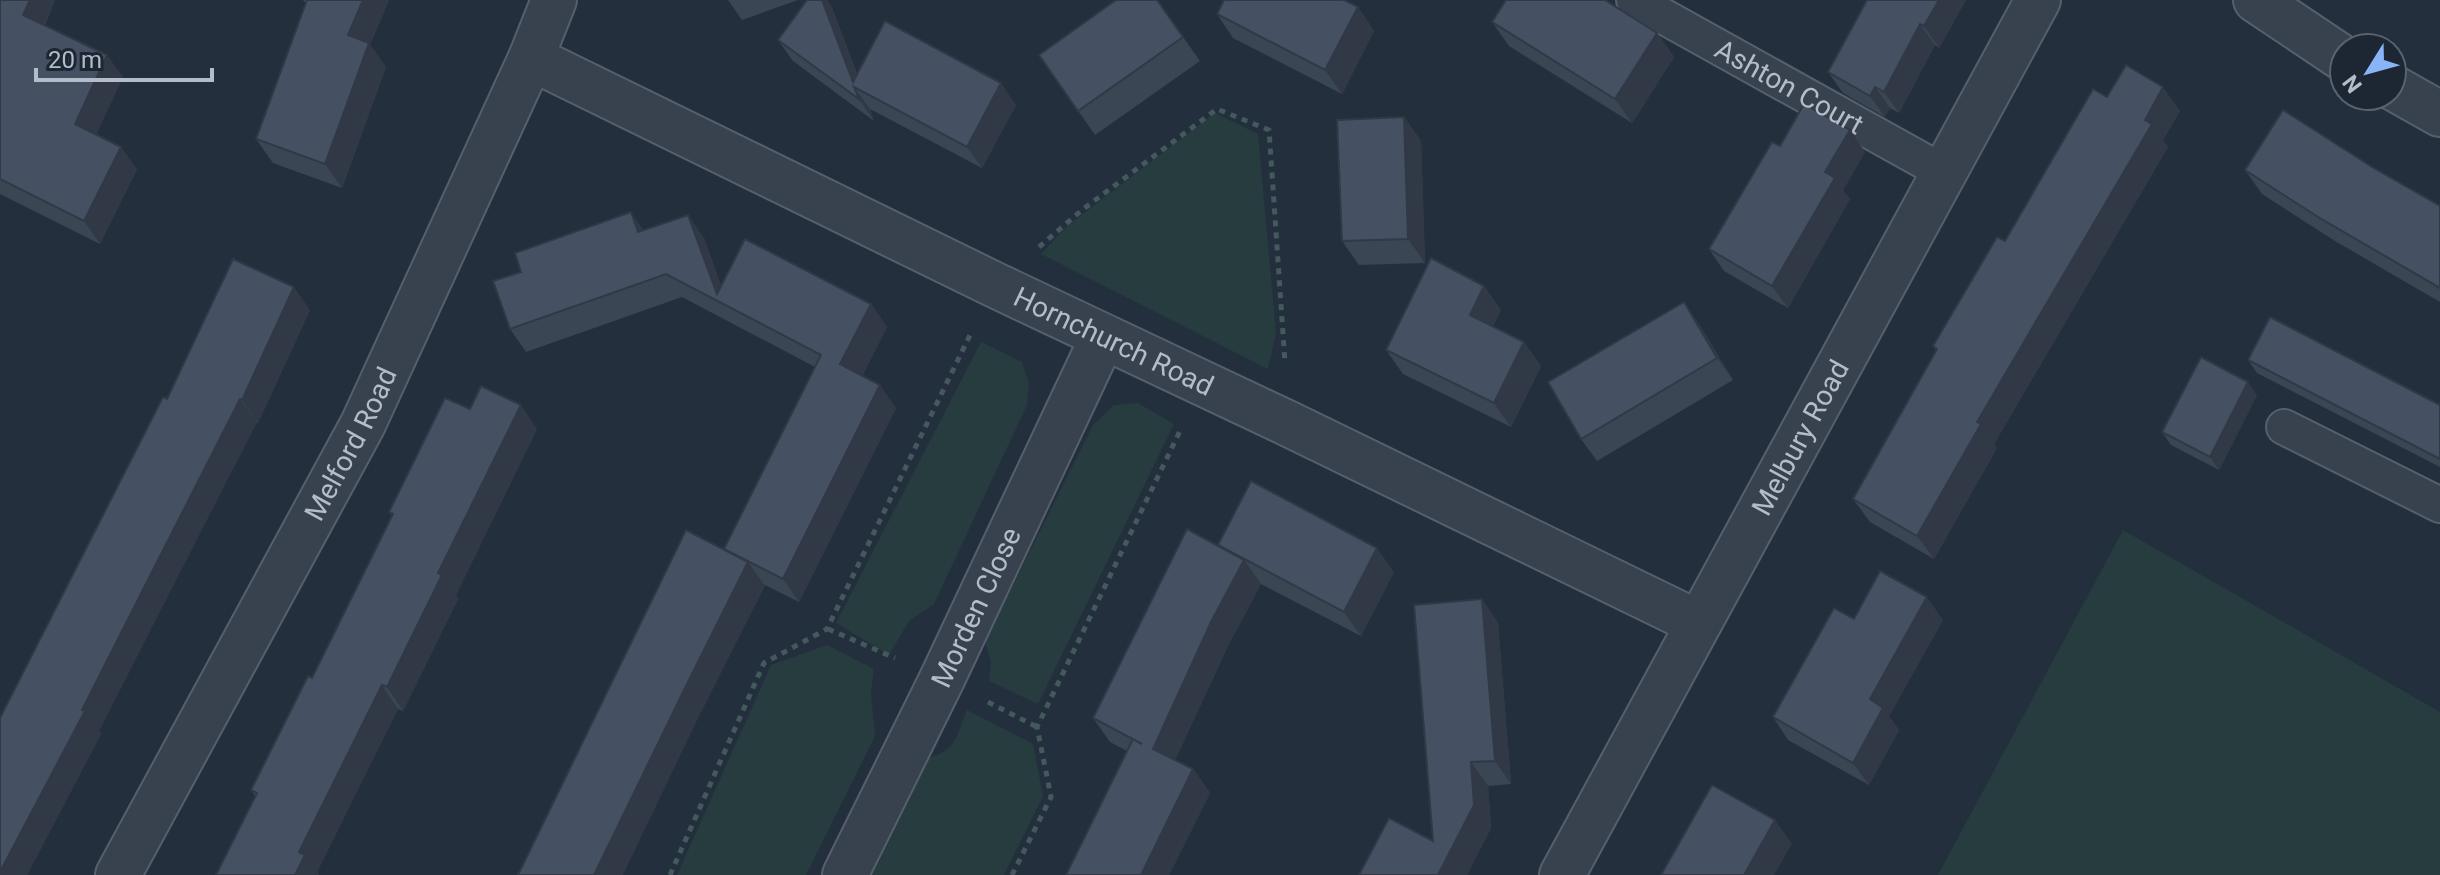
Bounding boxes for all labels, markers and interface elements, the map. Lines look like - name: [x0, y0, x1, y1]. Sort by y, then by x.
- scale bar: [36, 32, 212, 82]
- north arrow: [2328, 32, 2408, 112]
- street label: Ashton Court: [1709, 33, 1869, 141]
- text: 20 m: [48, 46, 102, 74]
- text: N: [2338, 70, 2367, 97]
- street label: Hornchurch Road: [1008, 280, 1219, 403]
- street label: Melbury Road: [1745, 355, 1856, 521]
- street label: Melford Road: [298, 362, 404, 526]
- street label: Morden Close: [924, 522, 1028, 693]

